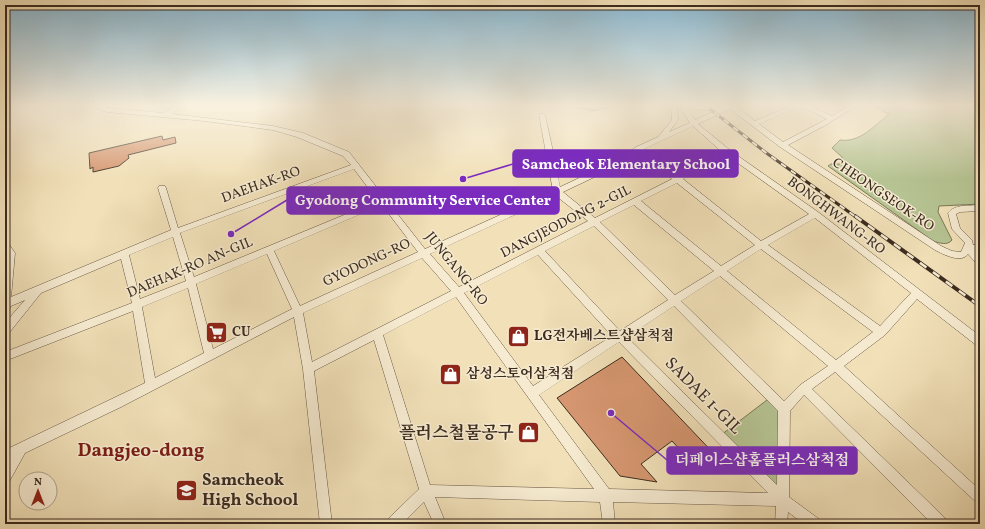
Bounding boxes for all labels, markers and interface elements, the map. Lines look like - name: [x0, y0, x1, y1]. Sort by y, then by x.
- callout: Samcheok Elementary School: [513, 150, 738, 177]
- street label: CHEONGSEOK-RO: [828, 154, 938, 236]
- text: Samcheok Elementary School: [522, 155, 730, 176]
- street label: DAEHAK-RO: [219, 162, 303, 208]
- street label: BONGHWANG-RO: [783, 173, 889, 259]
- street label: DANGJEODONG 2-GIL: [497, 181, 635, 263]
- callout: Gyodong Community Service Center: [287, 187, 559, 214]
- text: Gyodong Community Service Center: [295, 191, 551, 212]
- street label: JUNGANG-RO: [420, 228, 492, 310]
- street label: DAEHAK-RO AN-GIL: [124, 233, 256, 303]
- street label: GYODONG-RO: [320, 234, 414, 292]
- supermarket icon: CU: [204, 319, 230, 345]
- place label: CU: [232, 323, 251, 342]
- shop icon: LG전자베스트샵삼척점: [506, 323, 532, 349]
- place label: LG전자베스트샵삼척점: [534, 327, 674, 346]
- street label: SADAE 1-GIL: [659, 352, 747, 440]
- shop icon: 삼성스토어삼척점: [437, 361, 463, 387]
- place label: 삼성스토어삼척점: [466, 365, 574, 384]
- shop icon: 플러스철물공구: [516, 420, 542, 446]
- place label: 플러스철물공구: [399, 422, 514, 445]
- district label: Dangjeo-dong: [77, 438, 205, 464]
- callout: 더페이스샵홈플러스삼척점: [667, 447, 857, 474]
- text: 더페이스샵홈플러스삼척점: [675, 451, 849, 472]
- place label: Samcheok High School: [202, 469, 298, 512]
- north arrow: [18, 471, 58, 511]
- text: N: [34, 475, 42, 490]
- school or university icon: Samcheok High School: [173, 477, 199, 503]

